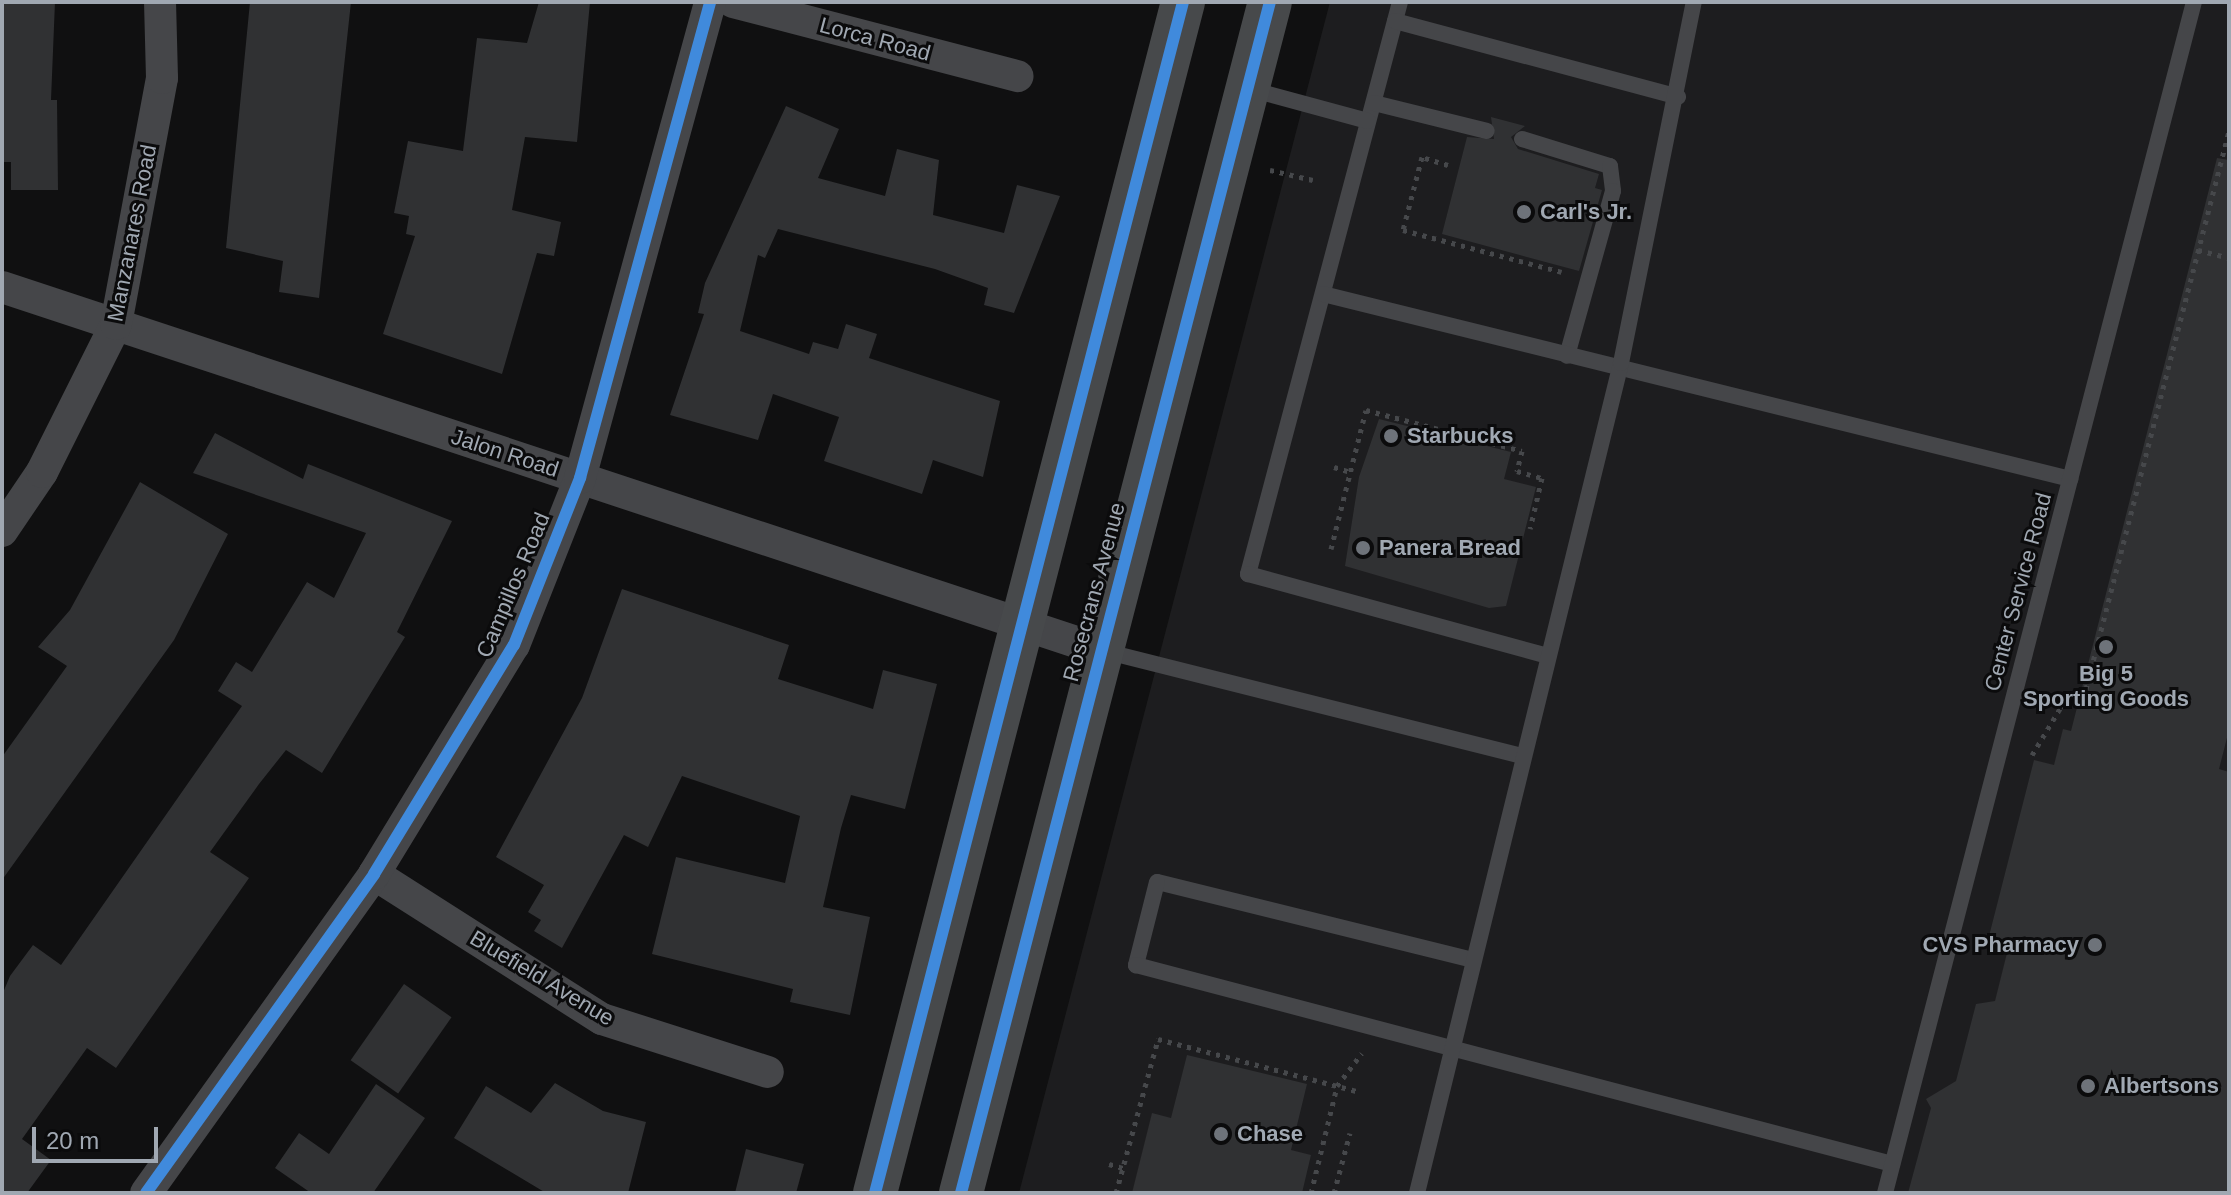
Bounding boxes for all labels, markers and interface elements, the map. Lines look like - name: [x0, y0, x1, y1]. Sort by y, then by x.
- street label: Lorca Road: [817, 12, 933, 66]
- street label: Manzanares Road: [102, 142, 162, 324]
- place label: Carl's Jr.: [1540, 199, 1632, 225]
- marker: Carl's Jr.: [1515, 203, 1533, 221]
- street label: Jalon Road: [448, 423, 562, 483]
- place label: Starbucks: [1407, 423, 1513, 449]
- marker: Starbucks: [1382, 427, 1400, 445]
- street label: Center Service Road: [1979, 490, 2057, 694]
- street label: Rosecrans Avenue: [1057, 499, 1131, 685]
- street label: Campillos Road: [471, 508, 555, 662]
- place label: Panera Bread: [1379, 535, 1521, 561]
- marker: Panera Bread: [1354, 539, 1372, 557]
- marker: Big 5 Sporting Goods: [2097, 638, 2115, 656]
- place label: Big 5 Sporting Goods: [2023, 660, 2189, 712]
- street label: Bluefield Avenue: [465, 924, 619, 1032]
- place label: CVS Pharmacy: [1922, 932, 2079, 958]
- marker: CVS Pharmacy: [2086, 936, 2104, 954]
- place label: Albertsons: [2104, 1073, 2219, 1099]
- marker: Albertsons: [2079, 1077, 2097, 1095]
- scale bar: [36, 1111, 162, 1161]
- place label: Chase: [1237, 1121, 1303, 1147]
- marker: Chase: [1212, 1125, 1230, 1143]
- text: 20 m: [46, 1127, 99, 1154]

